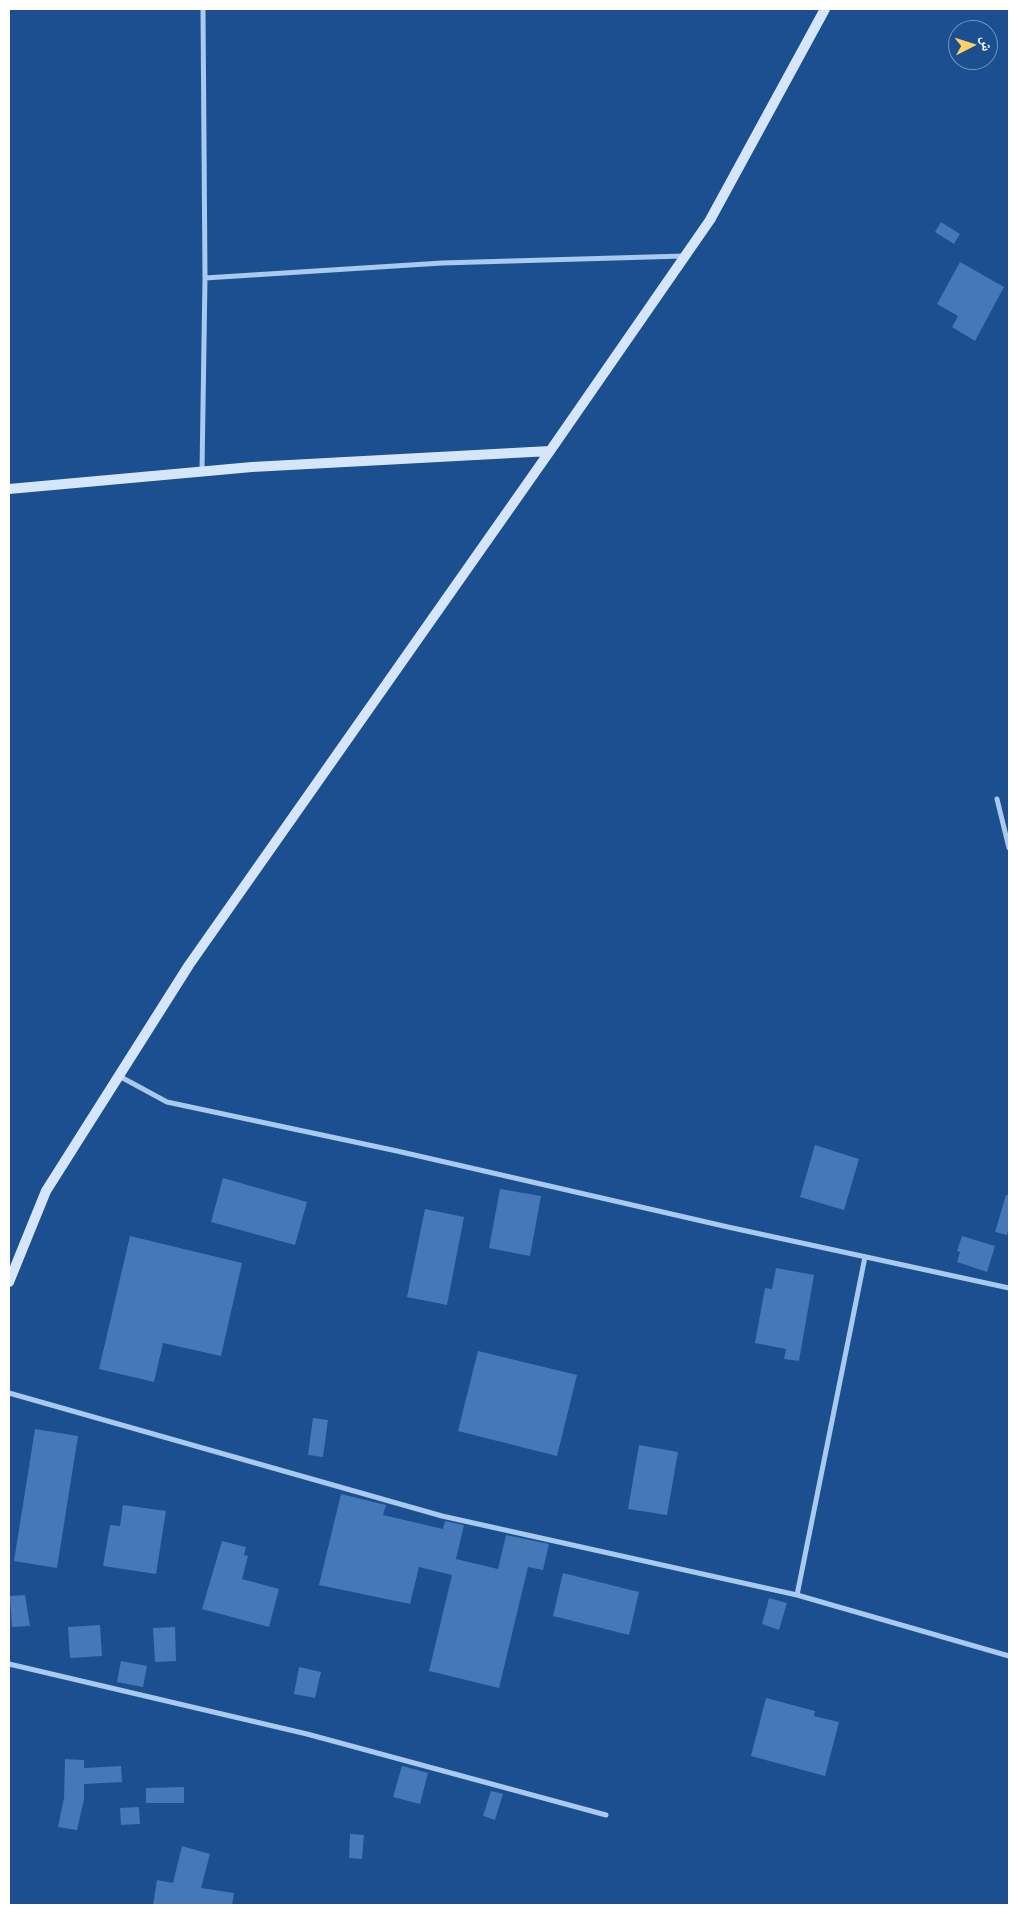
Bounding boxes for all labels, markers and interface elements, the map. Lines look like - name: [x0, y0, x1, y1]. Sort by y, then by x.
- north arrow: [948, 20, 998, 70]
- text: ش: [977, 36, 997, 52]

